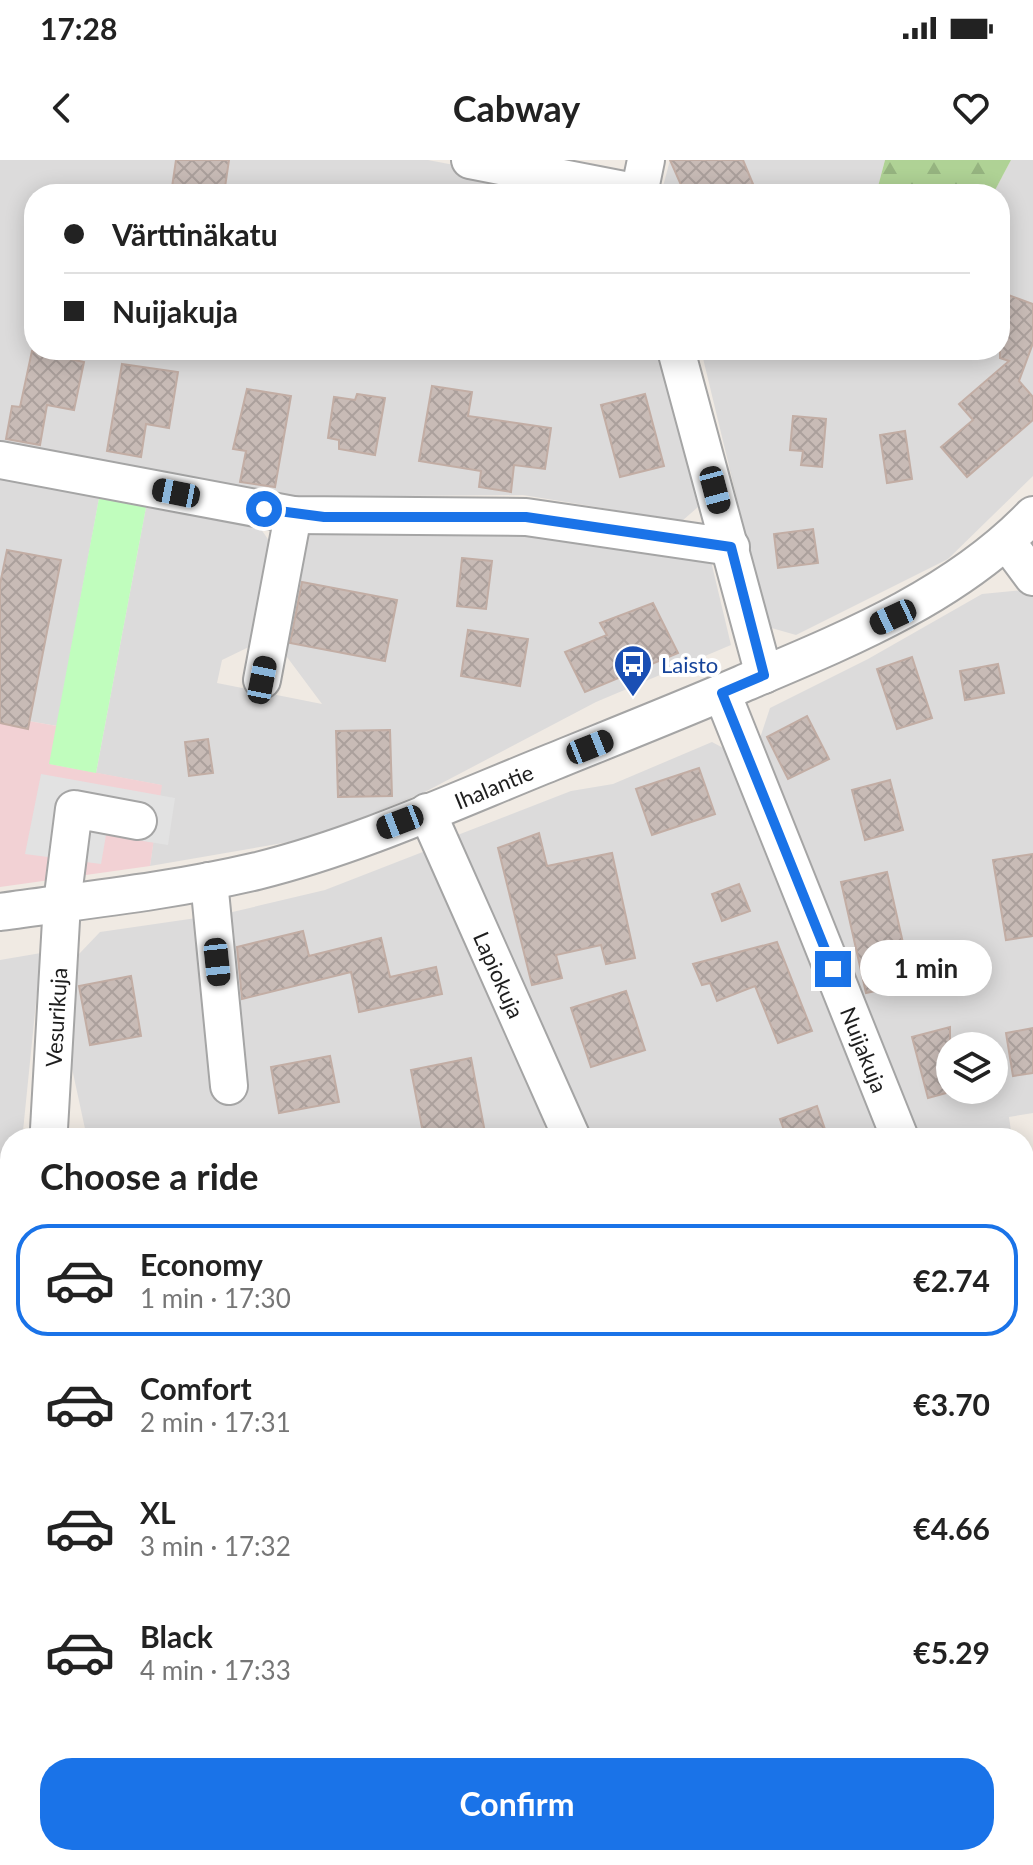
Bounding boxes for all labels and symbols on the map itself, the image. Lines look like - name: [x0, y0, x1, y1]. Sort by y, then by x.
- car: [697, 464, 733, 516]
- car: [150, 477, 202, 509]
- route start: [246, 491, 282, 527]
- car: [866, 596, 920, 638]
- bus stop icon: Laisto: [612, 643, 654, 698]
- place label: Laisto: [661, 651, 718, 678]
- car: [246, 654, 278, 706]
- car: [563, 727, 617, 767]
- street label: Ihalantie: [450, 758, 537, 814]
- car: [373, 802, 427, 842]
- street label: Lapiokuja: [468, 927, 530, 1022]
- car: [203, 937, 231, 987]
- callout: 1 min: [861, 941, 993, 997]
- route end: [815, 951, 851, 987]
- street label: Vesurikuja: [39, 967, 72, 1068]
- street label: Nuijakuja: [835, 1003, 894, 1096]

